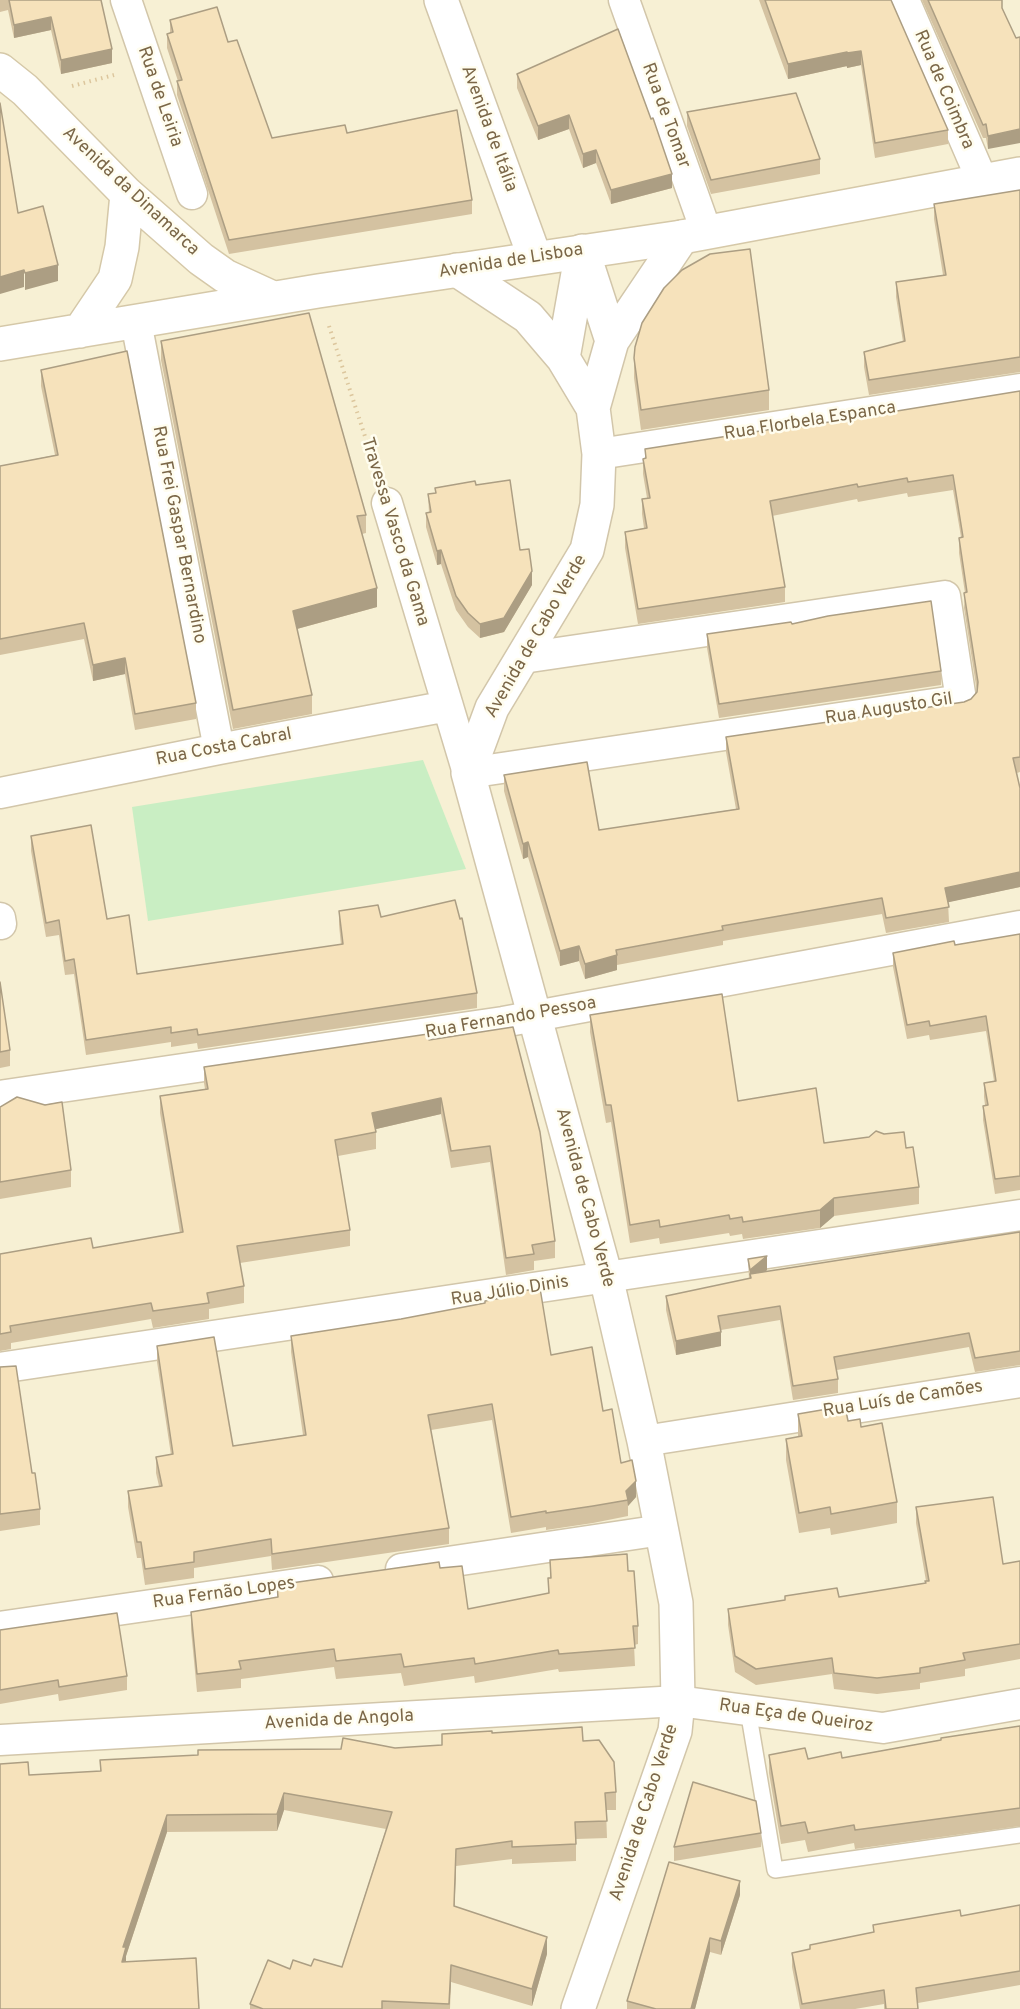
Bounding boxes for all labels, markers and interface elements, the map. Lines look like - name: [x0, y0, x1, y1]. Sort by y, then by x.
- street label: Rua de Coimbra: [908, 27, 978, 153]
- street label: Rua de Leiria: [132, 44, 186, 150]
- street label: Rua de Tomar: [636, 60, 694, 172]
- street label: Avenida de Itália: [455, 63, 521, 195]
- street label: Avenida da Dinamarca: [57, 123, 203, 261]
- street label: Avenida de Lisboa: [437, 240, 585, 284]
- street label: Rua Florbela Espanca: [723, 398, 897, 446]
- street label: Rua Frei Gaspar Bernardino: [146, 424, 210, 646]
- street label: Travessa Vasco da Gama: [355, 435, 433, 629]
- street label: Avenida de Cabo Verde: [481, 552, 593, 722]
- street label: Rua Augusto Gil: [824, 689, 954, 731]
- street label: Rua Costa Cabral: [154, 724, 294, 772]
- street label: Rua Fernando Pessoa: [424, 993, 598, 1045]
- street label: Avenida de Cabo Verde: [550, 1106, 618, 1290]
- street label: Rua Júlio Dinis: [449, 1272, 571, 1312]
- street label: Rua Luís de Camões: [821, 1377, 985, 1423]
- street label: Rua Fernão Lopes: [151, 1573, 297, 1615]
- street label: Rua Eça de Queiroz: [718, 1695, 874, 1739]
- street label: Avenida de Angola: [264, 1706, 414, 1736]
- street label: Avenida de Cabo Verde: [606, 1722, 684, 1904]

